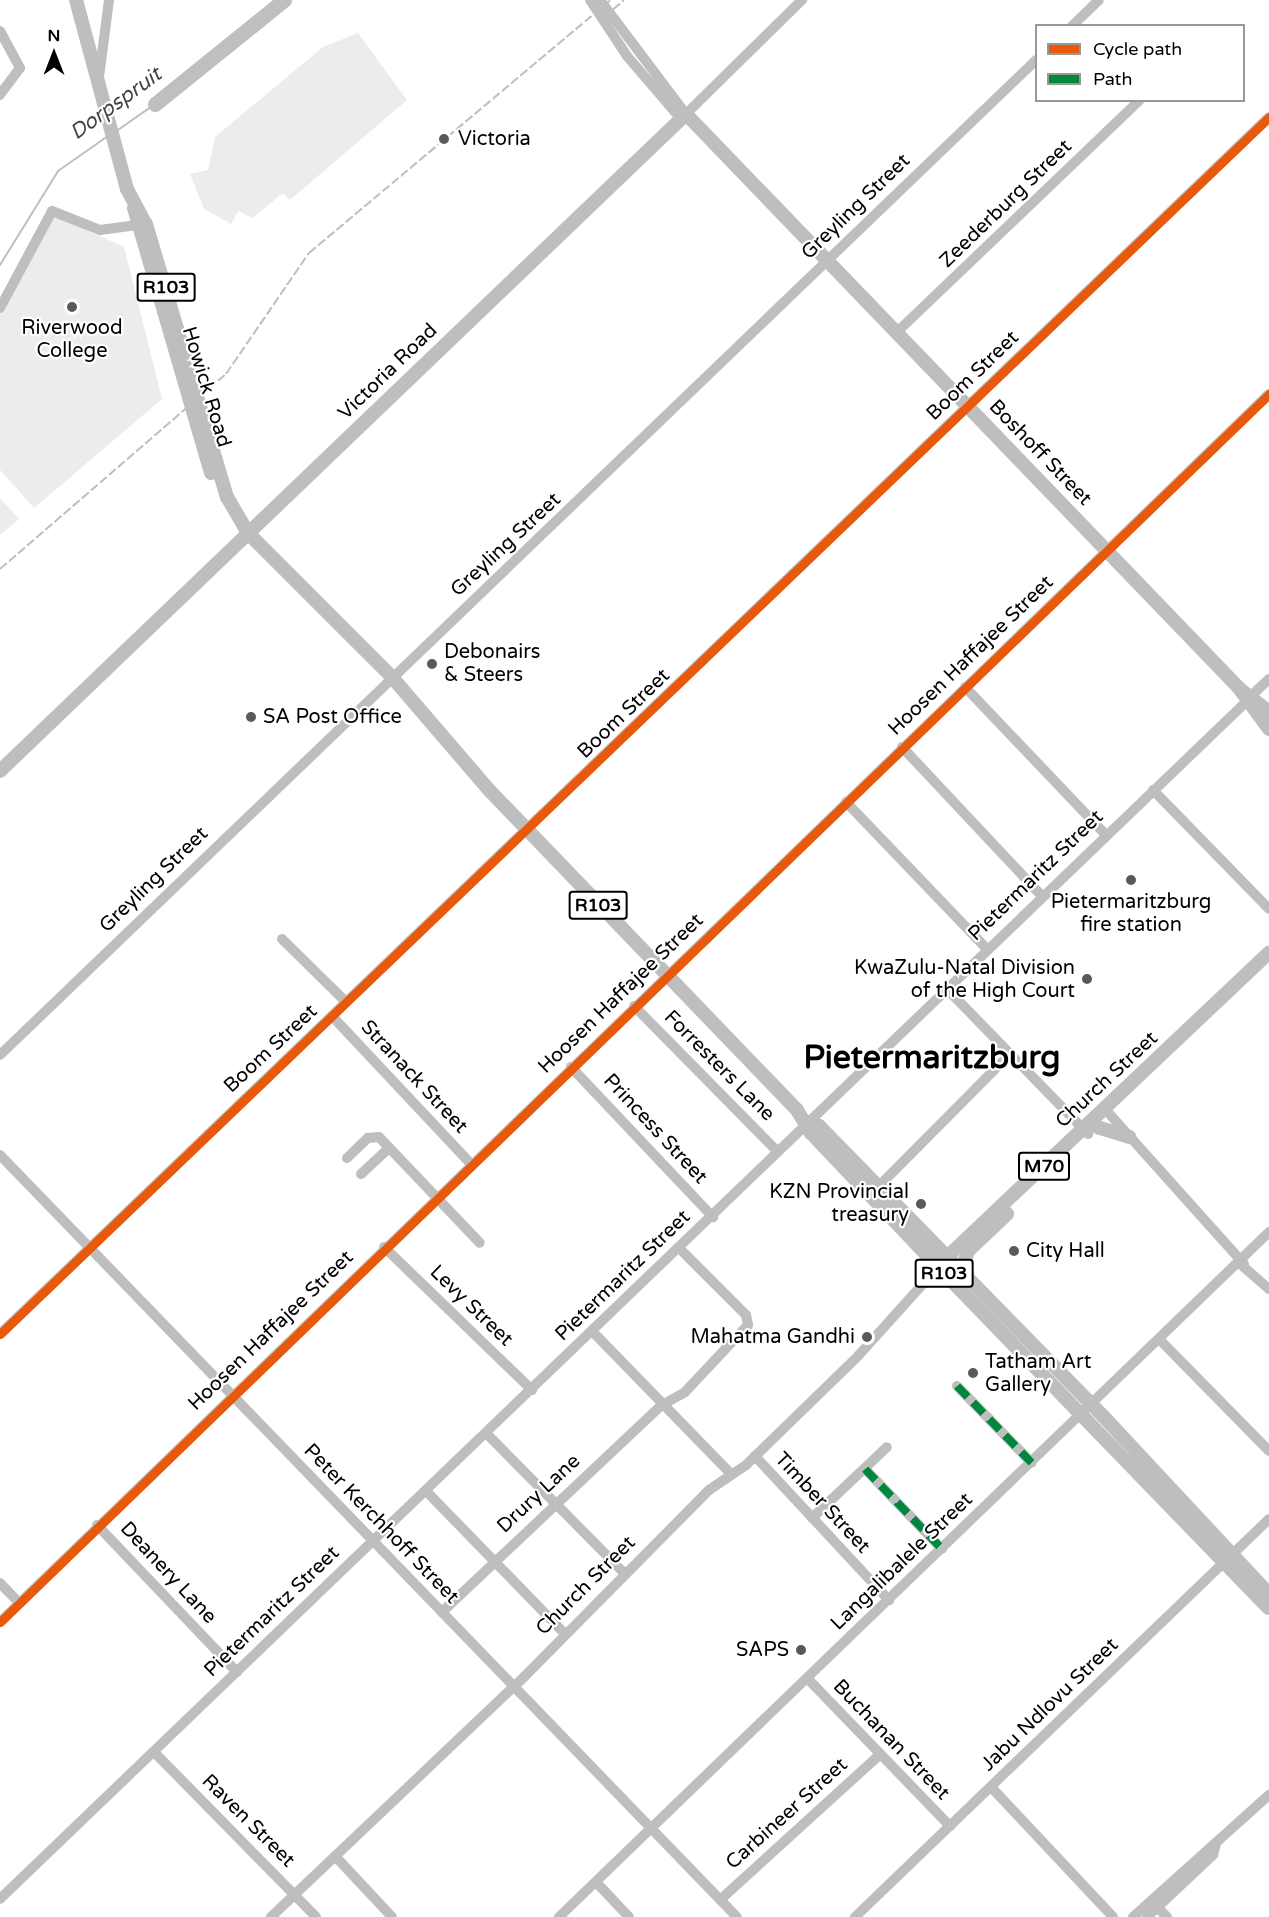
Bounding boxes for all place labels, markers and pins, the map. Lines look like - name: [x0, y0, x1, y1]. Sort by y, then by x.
- place label: Victoria: [458, 127, 531, 151]
- marker: Victoria: [435, 130, 453, 148]
- marker: Riverwood College: [65, 300, 79, 314]
- place label: Riverwood College: [21, 316, 123, 363]
- place label: Debonairs & Steers: [444, 640, 540, 687]
- marker: Debonairs & Steers: [425, 657, 439, 671]
- place label: SA Post Office: [263, 705, 402, 729]
- marker: SA Post Office: [244, 710, 258, 724]
- marker: Pietermaritzburg fire station: [1124, 873, 1138, 887]
- place label: Pietermaritzburg fire station: [1051, 890, 1211, 937]
- place label: KwaZulu-Natal Division of the High Court: [854, 956, 1075, 1003]
- marker: KwaZulu-Natal Division of the High Court: [1080, 972, 1094, 986]
- place label: KZN Provincial treasury: [769, 1180, 909, 1227]
- marker: KZN Provincial treasury: [914, 1197, 928, 1211]
- place label: City Hall: [1026, 1239, 1105, 1263]
- marker: City Hall: [1007, 1244, 1021, 1258]
- place label: Mahatma Gandhi: [690, 1325, 855, 1349]
- marker: Mahatma Gandhi: [860, 1330, 874, 1344]
- place label: Tatham Art Gallery: [985, 1350, 1091, 1397]
- marker: Tatham Art Gallery: [966, 1366, 980, 1380]
- place label: SAPS: [736, 1638, 789, 1662]
- marker: SAPS: [794, 1643, 808, 1657]

